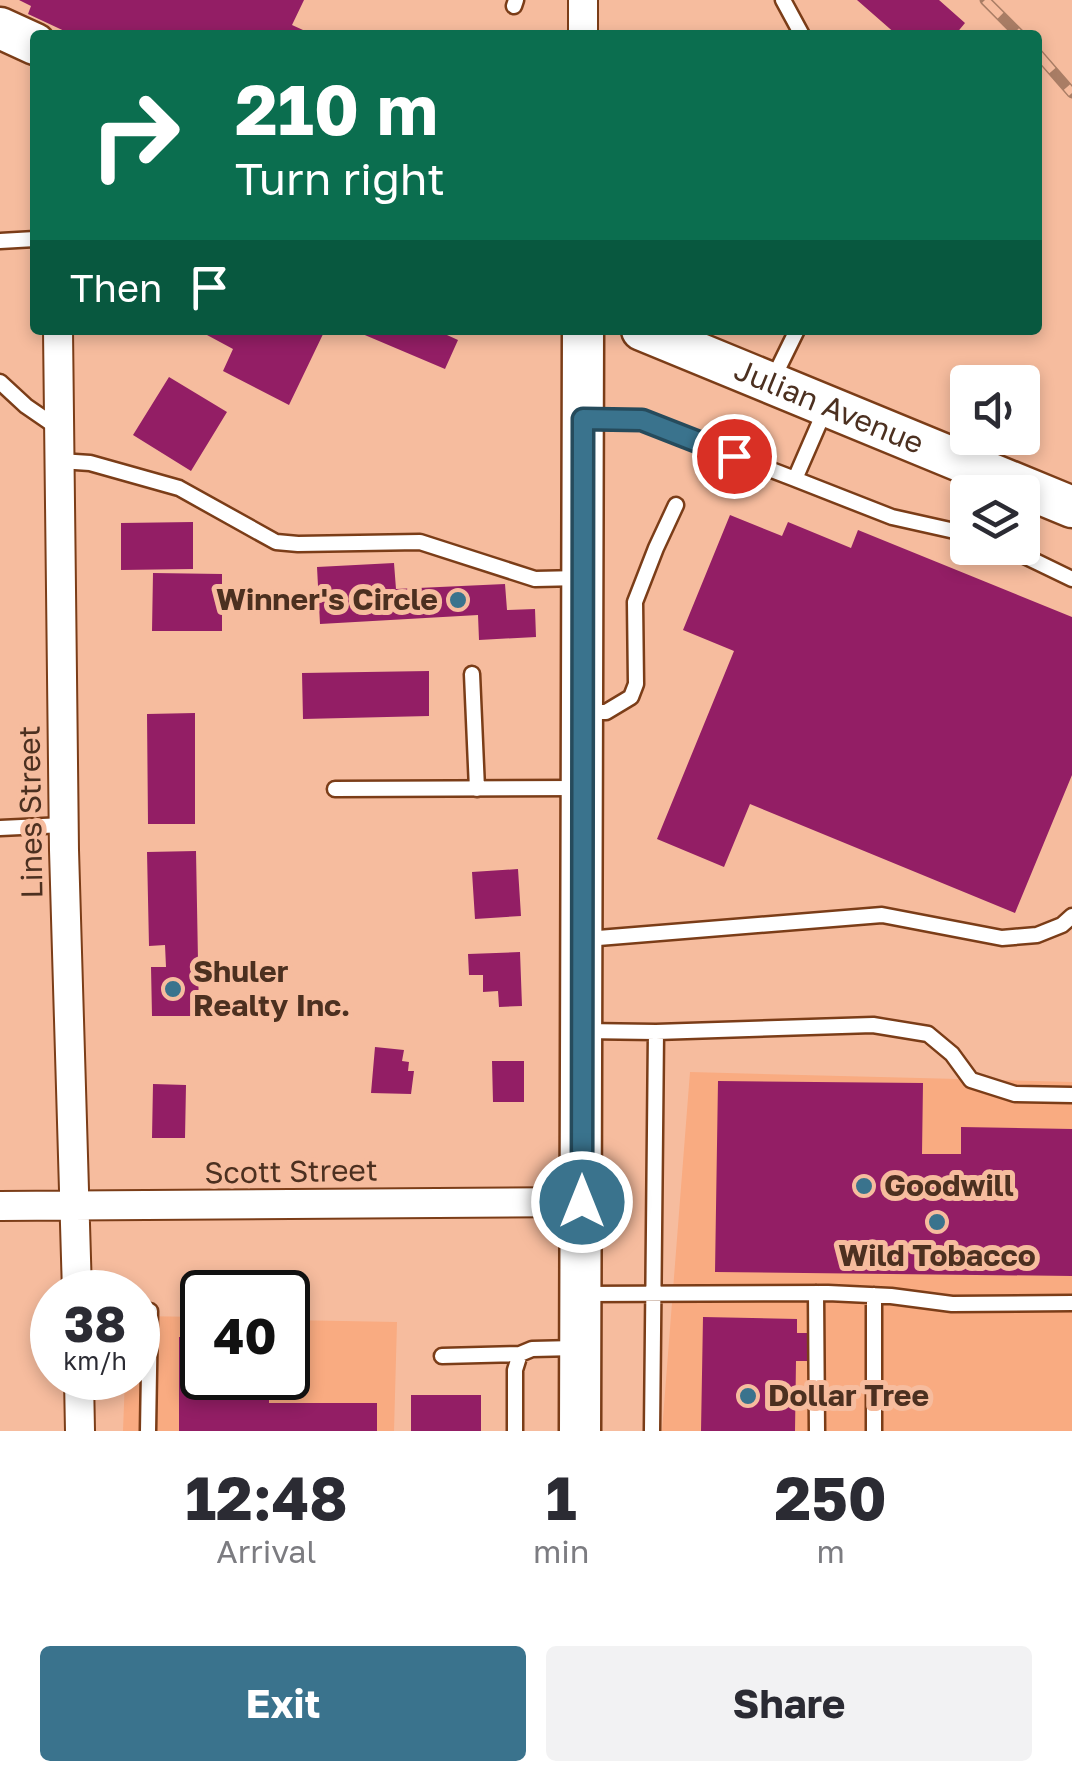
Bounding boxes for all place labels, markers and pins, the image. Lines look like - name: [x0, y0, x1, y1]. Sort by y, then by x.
- pin: [692, 414, 777, 499]
- place label: Winner's Circle: [216, 581, 438, 617]
- marker: Winner's Circle: [447, 589, 469, 611]
- place label: Shuler Realty Inc.: [193, 953, 350, 1023]
- marker: Shuler Realty Inc.: [162, 978, 184, 1000]
- place label: Goodwill: [884, 1167, 1014, 1203]
- marker: Goodwill: [853, 1175, 875, 1197]
- marker: Wild Tobacco: [926, 1211, 948, 1233]
- place label: Wild Tobacco: [838, 1237, 1036, 1273]
- place label: Dollar Tree: [768, 1377, 929, 1413]
- marker: Dollar Tree: [737, 1385, 759, 1407]

